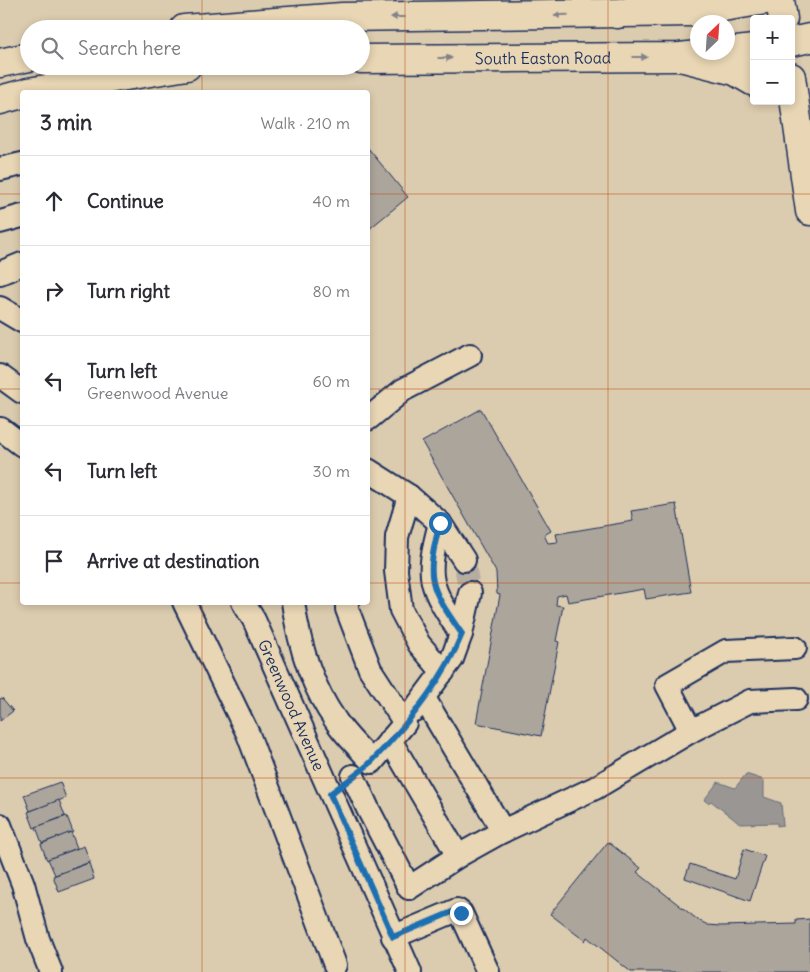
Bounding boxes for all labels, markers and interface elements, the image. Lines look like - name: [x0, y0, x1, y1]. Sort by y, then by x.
- one-way arrow: [553, 11, 569, 19]
- one-way arrow: [390, 13, 406, 21]
- north arrow: [690, 15, 735, 60]
- map controls: [750, 15, 795, 105]
- button: +: [750, 15, 795, 60]
- search box: [20, 20, 370, 75]
- icon: search: [38, 34, 66, 62]
- text: Search here: [78, 36, 181, 60]
- street label: South Easton Road: [475, 47, 611, 68]
- one-way arrow: [632, 53, 648, 61]
- one-way arrow: [437, 54, 453, 62]
- button: −: [750, 60, 795, 105]
- text: 3 min: [40, 109, 92, 136]
- text: Walk · 210 m: [260, 113, 350, 133]
- icon: ahead: [40, 187, 68, 215]
- text: Continue: [87, 189, 164, 213]
- text: 40 m: [312, 191, 350, 211]
- icon: right: [40, 277, 68, 305]
- text: Turn right: [87, 279, 170, 303]
- text: 80 m: [312, 281, 350, 301]
- text: Turn left: [87, 359, 157, 383]
- icon: left: [40, 367, 68, 395]
- text: 60 m: [312, 371, 350, 391]
- text: Greenwood Avenue: [87, 383, 228, 403]
- icon: left: [40, 457, 68, 485]
- text: Turn left: [87, 459, 157, 483]
- text: 30 m: [313, 461, 350, 481]
- route start: [429, 512, 452, 535]
- icon: arrive: [40, 547, 68, 575]
- text: Arrive at destination: [87, 549, 260, 573]
- street label: Greenwood Avenue: [254, 636, 329, 774]
- route end: [450, 902, 473, 925]

